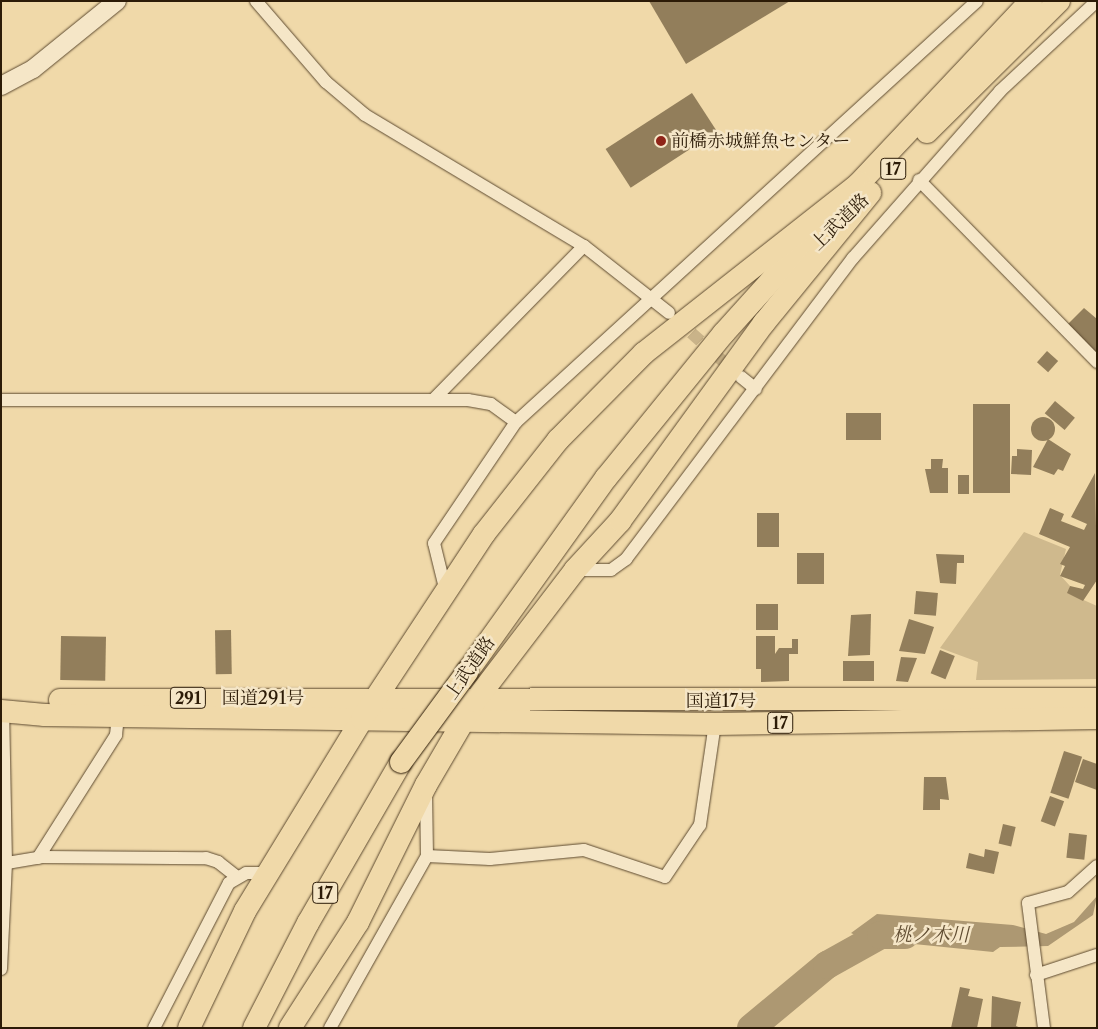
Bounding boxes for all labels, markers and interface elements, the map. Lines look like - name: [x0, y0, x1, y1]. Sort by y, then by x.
- place label: 前橋赤城鮮魚センター: [671, 130, 851, 152]
- marker: 前橋赤城鮮魚センター: [655, 135, 667, 147]
- road number: 17: [879, 156, 907, 182]
- street label: 上武道路: [807, 189, 873, 255]
- street label: 上武道路: [441, 632, 499, 704]
- road number: 291: [169, 684, 207, 711]
- street label: 国道291号: [222, 687, 304, 709]
- street label: 国道17号: [686, 690, 756, 712]
- road number: 17: [766, 710, 794, 736]
- road number: 17: [311, 880, 339, 906]
- water label: 桃ノ木川: [893, 924, 969, 946]

